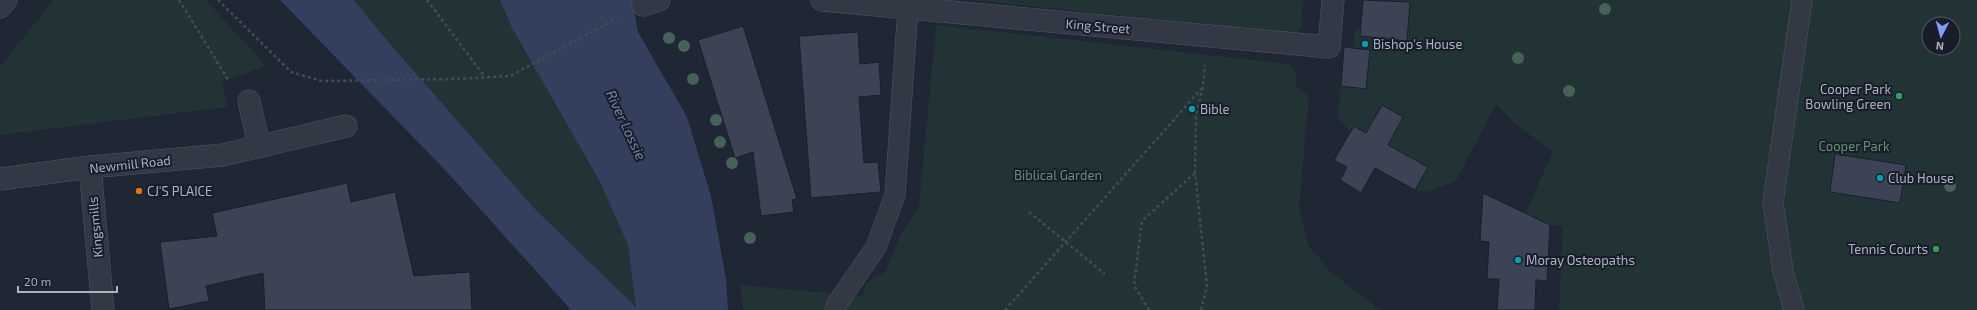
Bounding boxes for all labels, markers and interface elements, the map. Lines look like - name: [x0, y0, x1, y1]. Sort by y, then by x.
- street label: King Street: [1065, 15, 1131, 37]
- north arrow: [1921, 16, 1961, 56]
- place label: Bishop's House: [1373, 36, 1462, 52]
- marker: Bishop's House: [1360, 39, 1370, 49]
- text: N: [1935, 40, 1945, 53]
- place label: Cooper Park Bowling Green: [1805, 81, 1891, 112]
- water label: River Lossie: [603, 87, 650, 163]
- marker: Cooper Park Bowling Green: [1894, 91, 1904, 101]
- place label: Bible: [1200, 101, 1230, 117]
- marker: Bible: [1187, 104, 1197, 114]
- park label: Cooper Park: [1818, 138, 1890, 154]
- street label: Newmill Road: [89, 152, 171, 176]
- park label: Biblical Garden: [1014, 167, 1102, 183]
- place label: Club House: [1888, 170, 1954, 186]
- marker: Club House: [1875, 173, 1885, 183]
- place label: CJ'S PLAICE: [147, 183, 212, 199]
- marker: CJ'S PLAICE: [134, 186, 144, 196]
- street label: Kingsmills: [84, 196, 106, 258]
- place label: Tennis Courts: [1848, 241, 1928, 257]
- marker: Tennis Courts: [1931, 244, 1941, 254]
- place label: Moray Osteopaths: [1526, 252, 1635, 268]
- marker: Moray Osteopaths: [1513, 255, 1523, 265]
- scale bar: [18, 268, 117, 294]
- text: 20 m: [24, 274, 51, 288]

